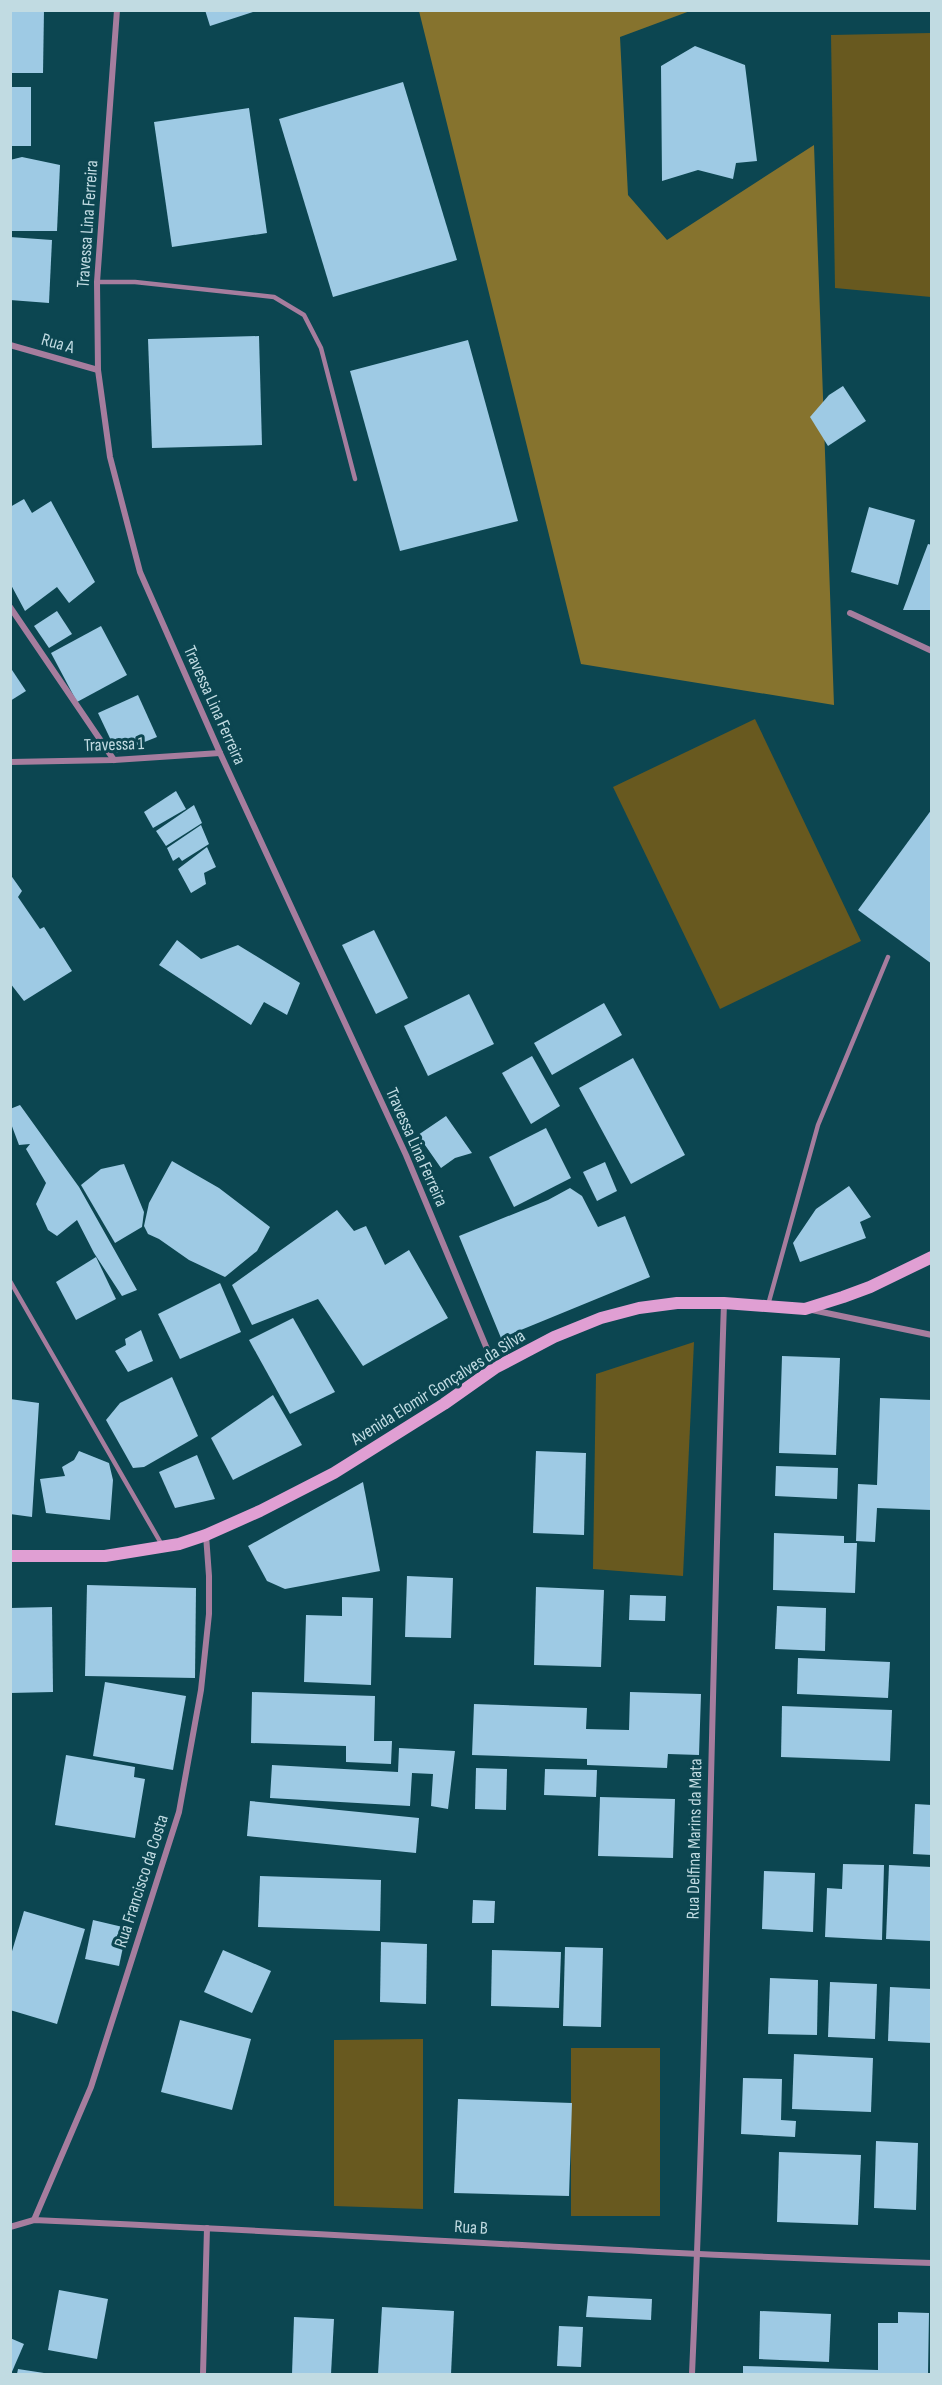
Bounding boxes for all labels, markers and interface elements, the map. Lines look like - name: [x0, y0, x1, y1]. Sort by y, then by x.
- street label: Travessa Lina Ferreira: [73, 159, 102, 289]
- street label: Rua A: [39, 329, 77, 358]
- street label: Travessa Lina Ferreira: [179, 643, 250, 768]
- street label: Travessa 1: [83, 733, 145, 756]
- street label: Travessa Lina Ferreira: [381, 1085, 452, 1210]
- street label: Avenida Elomir Gonçalves da Silva: [347, 1325, 529, 1450]
- street label: Rua Delfina Marins da Mata: [683, 1758, 706, 1920]
- street label: Rua Francisco da Costa: [110, 1812, 173, 1950]
- street label: Rua B: [454, 2216, 488, 2239]

